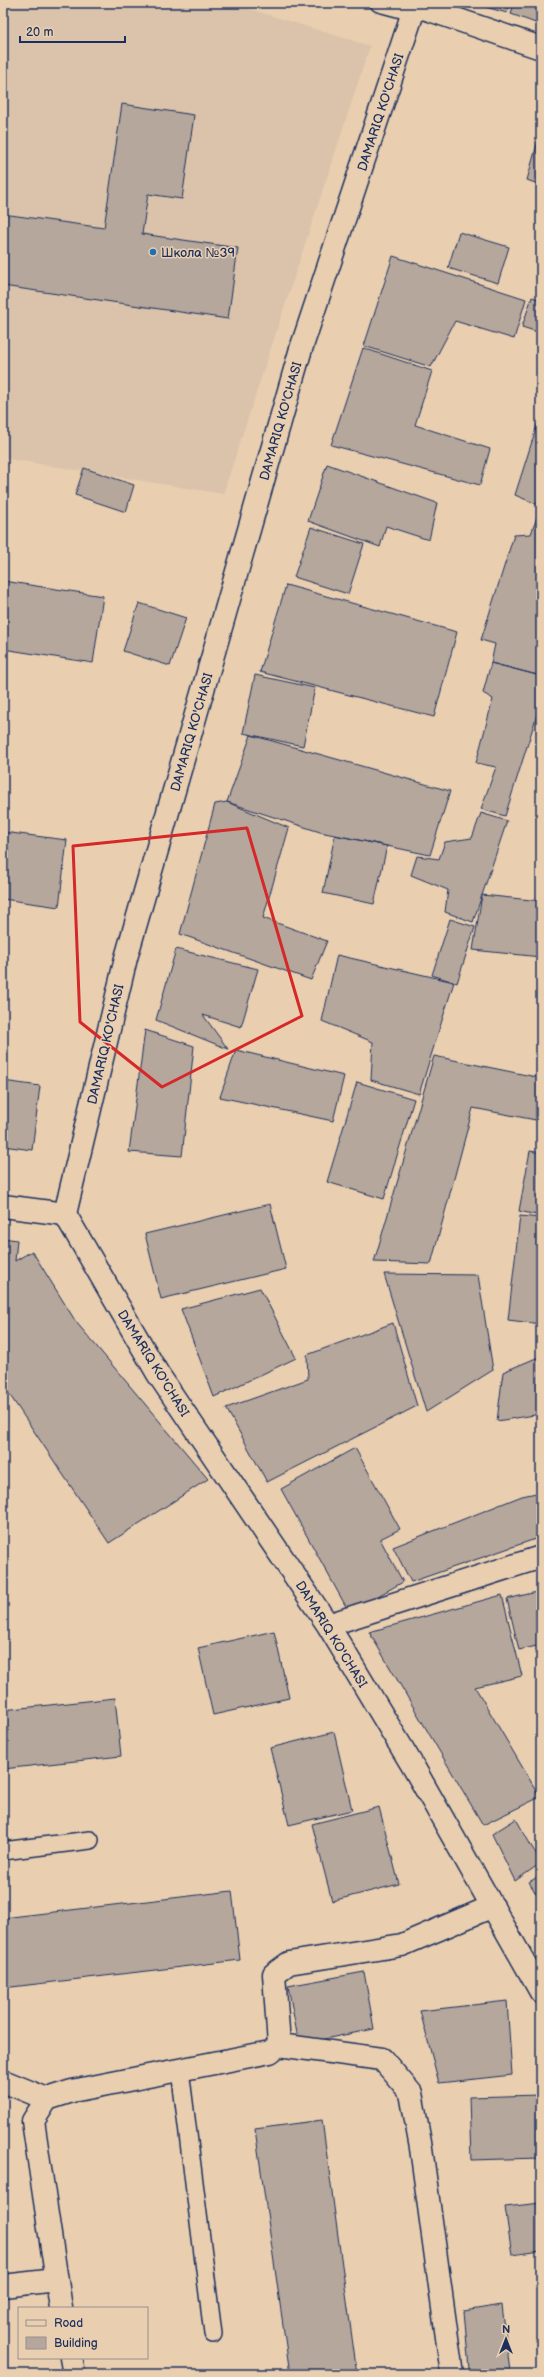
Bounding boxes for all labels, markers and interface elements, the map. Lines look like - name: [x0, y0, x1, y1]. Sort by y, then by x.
- scale bar: [20, 18, 125, 44]
- text: 20 m: [26, 25, 53, 40]
- street label: DAMARIQ KO'CHASI: [354, 51, 408, 173]
- place label: Школа №39: [161, 245, 235, 261]
- marker: Школа №39: [148, 247, 158, 257]
- street label: DAMARIQ KO'CHASI: [256, 360, 306, 482]
- street label: DAMARIQ KO'CHASI: [167, 671, 217, 793]
- street label: DAMARIQ KO'CHASI: [84, 983, 128, 1106]
- street label: DAMARIQ KO'CHASI: [114, 1307, 192, 1420]
- street label: DAMARIQ KO'CHASI: [292, 1578, 370, 1691]
- legend: [18, 2307, 148, 2359]
- text: Road: [54, 2316, 83, 2331]
- north arrow: [486, 2319, 526, 2359]
- text: N: [502, 2323, 510, 2336]
- text: Building: [54, 2336, 98, 2351]

